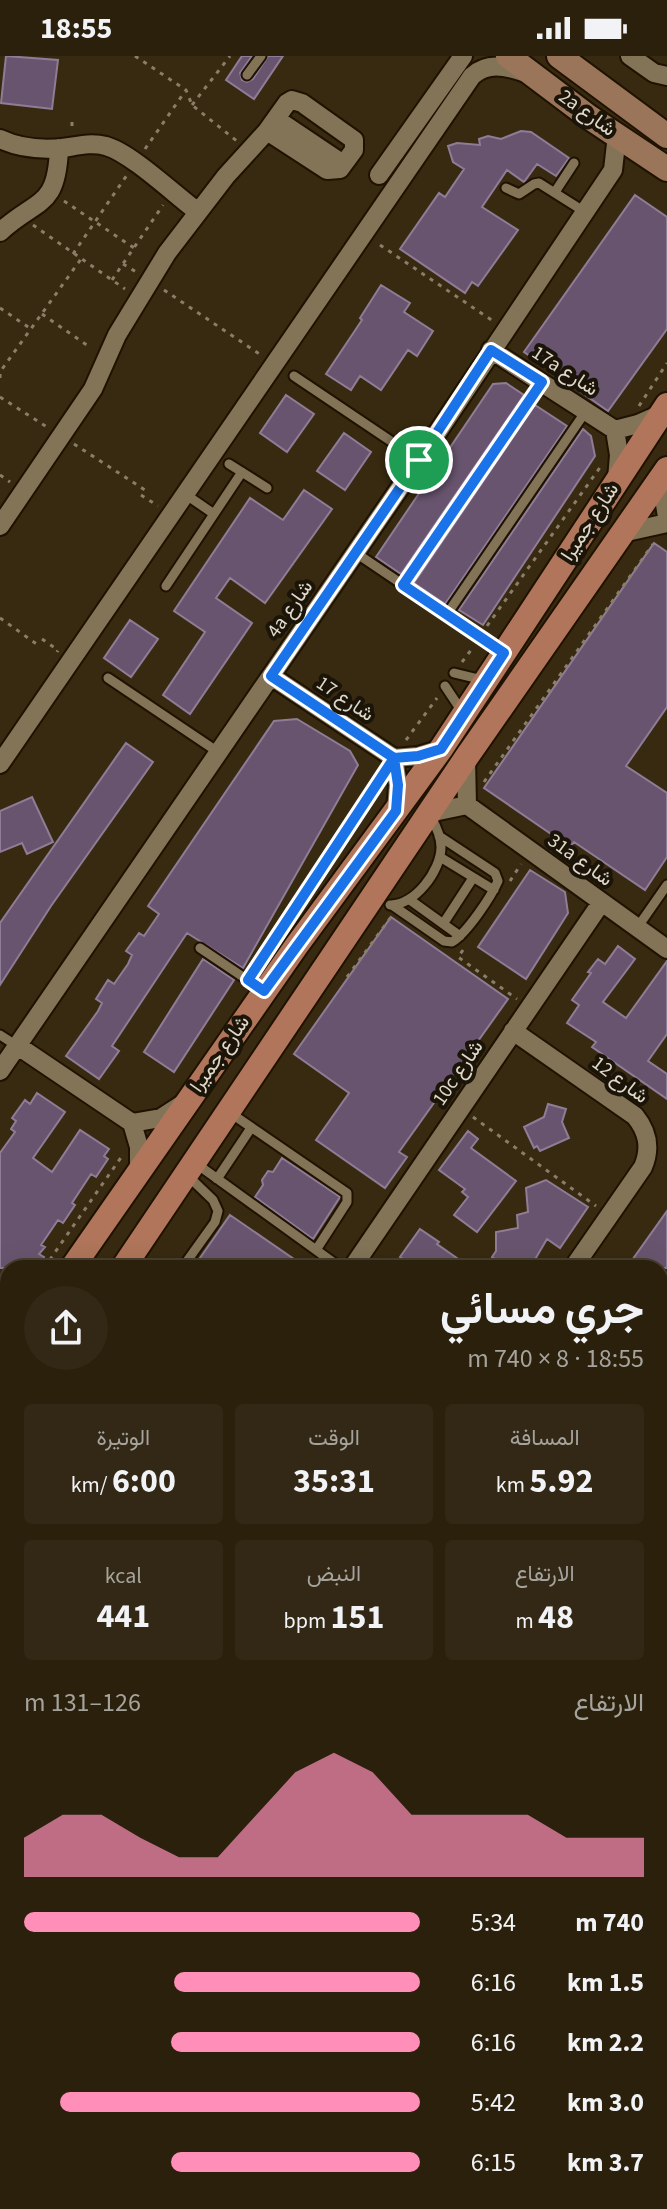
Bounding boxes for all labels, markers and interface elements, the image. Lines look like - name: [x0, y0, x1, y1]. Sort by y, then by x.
- text: 18:55: [40, 7, 112, 50]
- street label: 2a شارع: [553, 83, 621, 143]
- street label: 17a شارع: [526, 339, 604, 403]
- pin: [385, 426, 453, 494]
- icon: arrive: [397, 438, 441, 482]
- street label: شارع جميرا: [554, 477, 626, 567]
- street label: 4a شارع: [260, 575, 320, 643]
- street label: شارع 17: [311, 669, 379, 729]
- street label: 31a شارع: [542, 827, 618, 893]
- street label: شارع جميرا: [183, 1010, 257, 1098]
- street label: 10c شارع: [426, 1035, 490, 1111]
- street label: شارع 12: [586, 1050, 654, 1110]
- text: جري مسائي: [440, 1278, 644, 1341]
- button: share: [24, 1286, 108, 1370]
- text: 18:55 · 8 × 740 m: [467, 1340, 644, 1377]
- text: الوتيرة: [96, 1422, 150, 1454]
- text: الوقت: [308, 1422, 360, 1454]
- text: المسافة: [510, 1422, 580, 1454]
- text: 6:00: [112, 1457, 176, 1506]
- text: 35:31: [293, 1457, 375, 1506]
- text: 5.92: [529, 1457, 593, 1506]
- text: /km: [71, 1469, 112, 1501]
- text: km: [496, 1469, 529, 1501]
- text: النبض: [307, 1558, 361, 1590]
- text: الارتفاع: [515, 1558, 575, 1590]
- text: kcal: [105, 1560, 142, 1592]
- text: 441: [96, 1592, 150, 1641]
- text: 151: [331, 1593, 384, 1642]
- text: 48: [538, 1593, 574, 1642]
- text: bpm: [284, 1605, 331, 1637]
- text: m: [515, 1605, 538, 1637]
- text: 126–131 m: [24, 1684, 141, 1721]
- text: الارتفاع: [573, 1684, 644, 1721]
- text: 5:34: [471, 1904, 516, 1941]
- text: 740 m: [575, 1904, 644, 1941]
- text: 6:16: [471, 1964, 516, 2001]
- text: 1.5 km: [567, 1964, 644, 2001]
- text: 6:16: [471, 2024, 516, 2061]
- text: 2.2 km: [567, 2024, 644, 2061]
- text: 5:42: [471, 2084, 516, 2121]
- text: 3.0 km: [567, 2084, 644, 2121]
- text: 6:15: [471, 2144, 516, 2181]
- text: 3.7 km: [567, 2144, 644, 2181]

